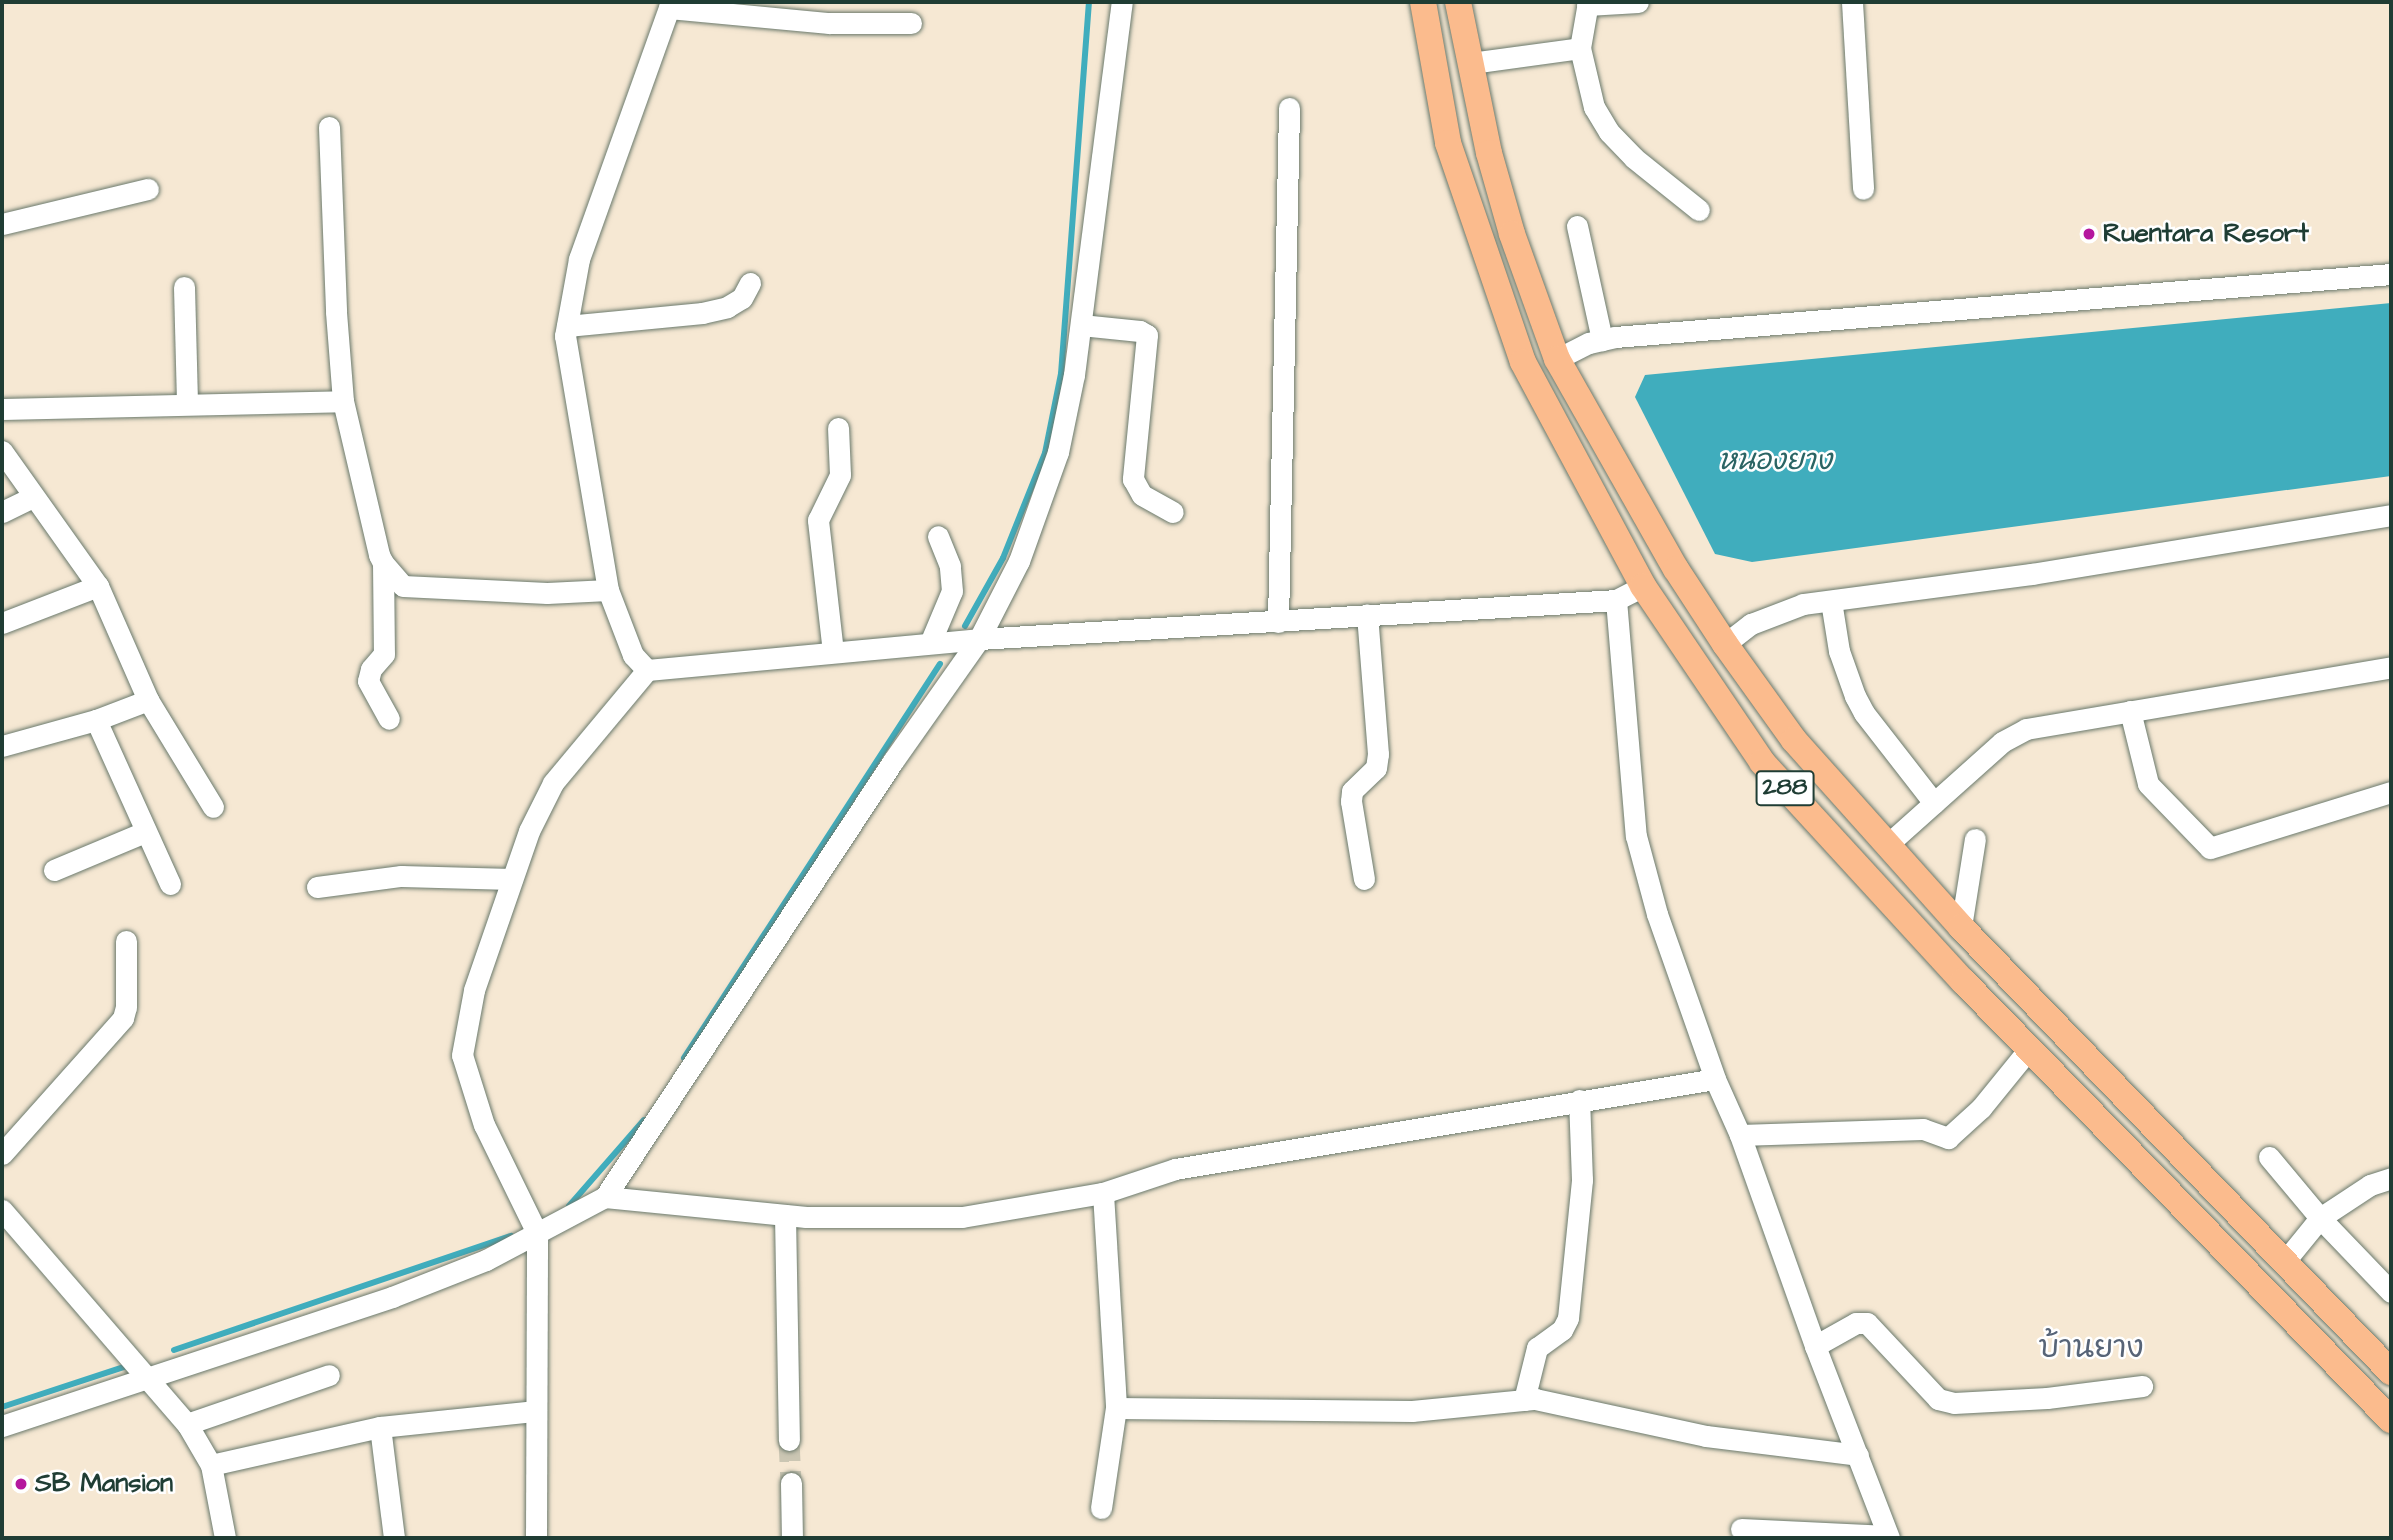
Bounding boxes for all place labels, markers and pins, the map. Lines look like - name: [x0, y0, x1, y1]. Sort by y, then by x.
- place label: Ruentara Resort: [2103, 218, 2309, 250]
- marker: Ruentara Resort: [2081, 226, 2097, 242]
- place label: SB Mansion: [35, 1468, 173, 1500]
- marker: SB Mansion: [13, 1476, 29, 1492]

